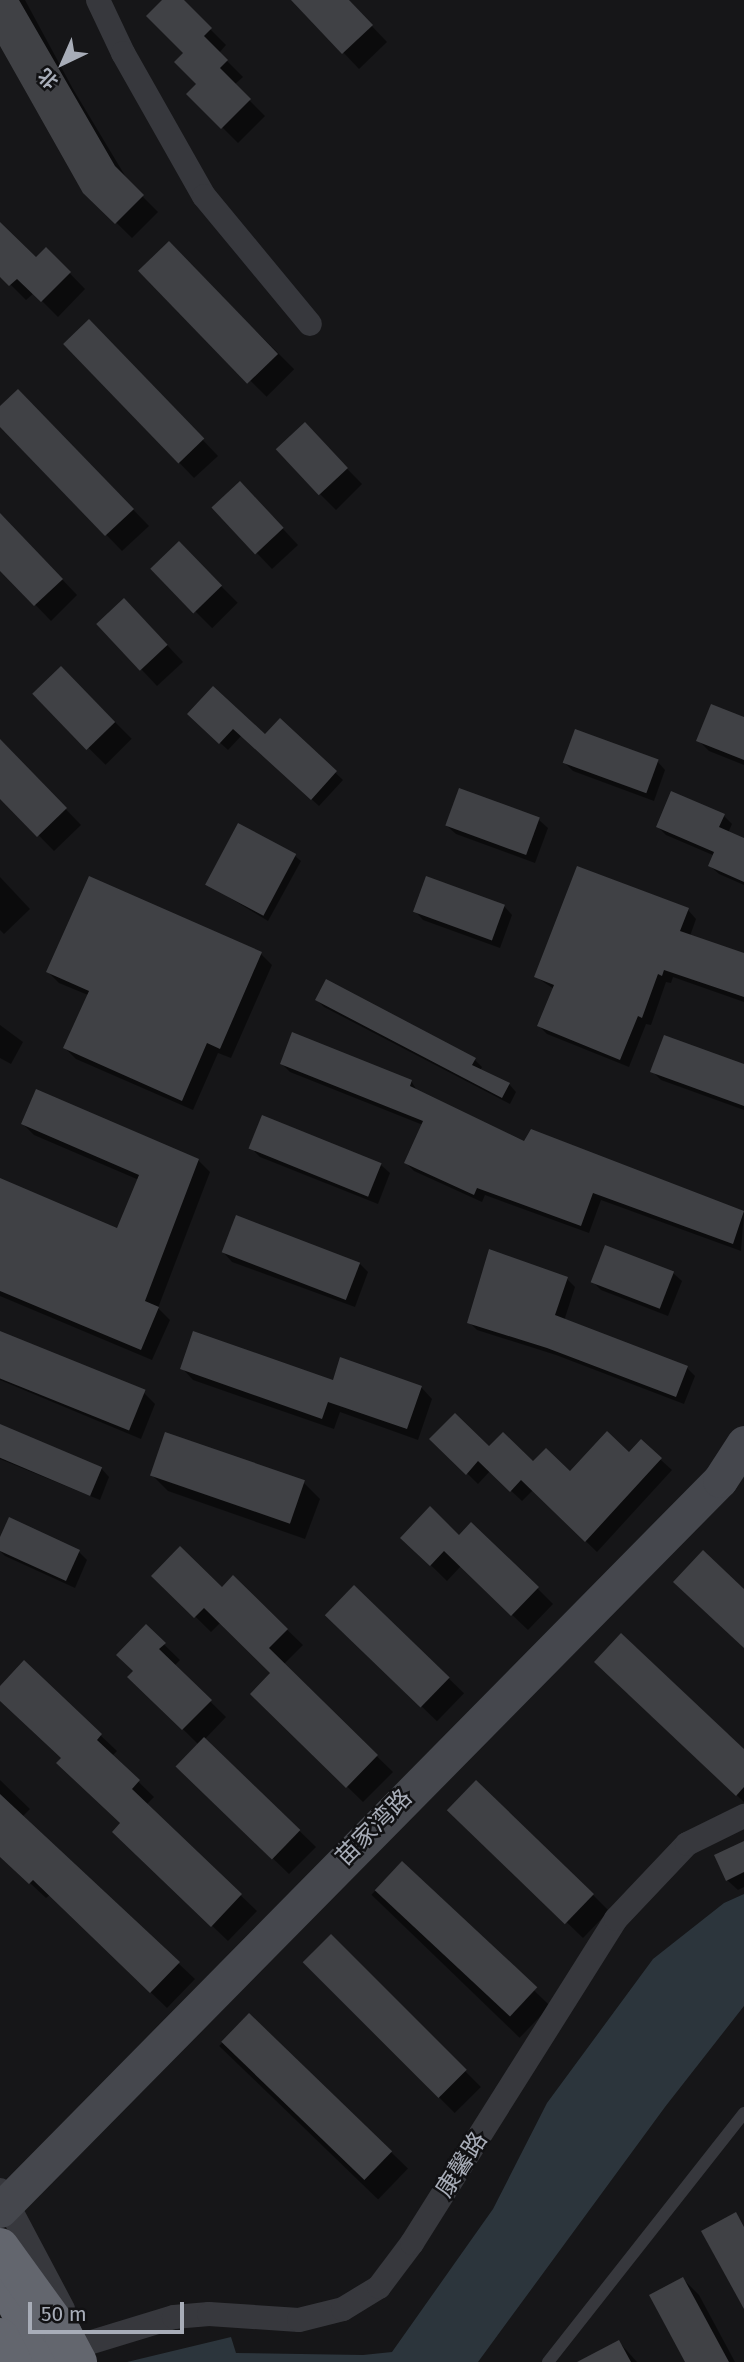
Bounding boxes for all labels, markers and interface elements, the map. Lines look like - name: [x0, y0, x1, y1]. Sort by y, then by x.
- north arrow: [28, 28, 98, 98]
- text: 北: [33, 64, 63, 93]
- street label: 苗家湾路: [330, 1784, 418, 1872]
- street label: 康馨路: [430, 2127, 494, 2203]
- scale bar: [32, 2288, 187, 2332]
- text: 50 m: [41, 2301, 87, 2327]

